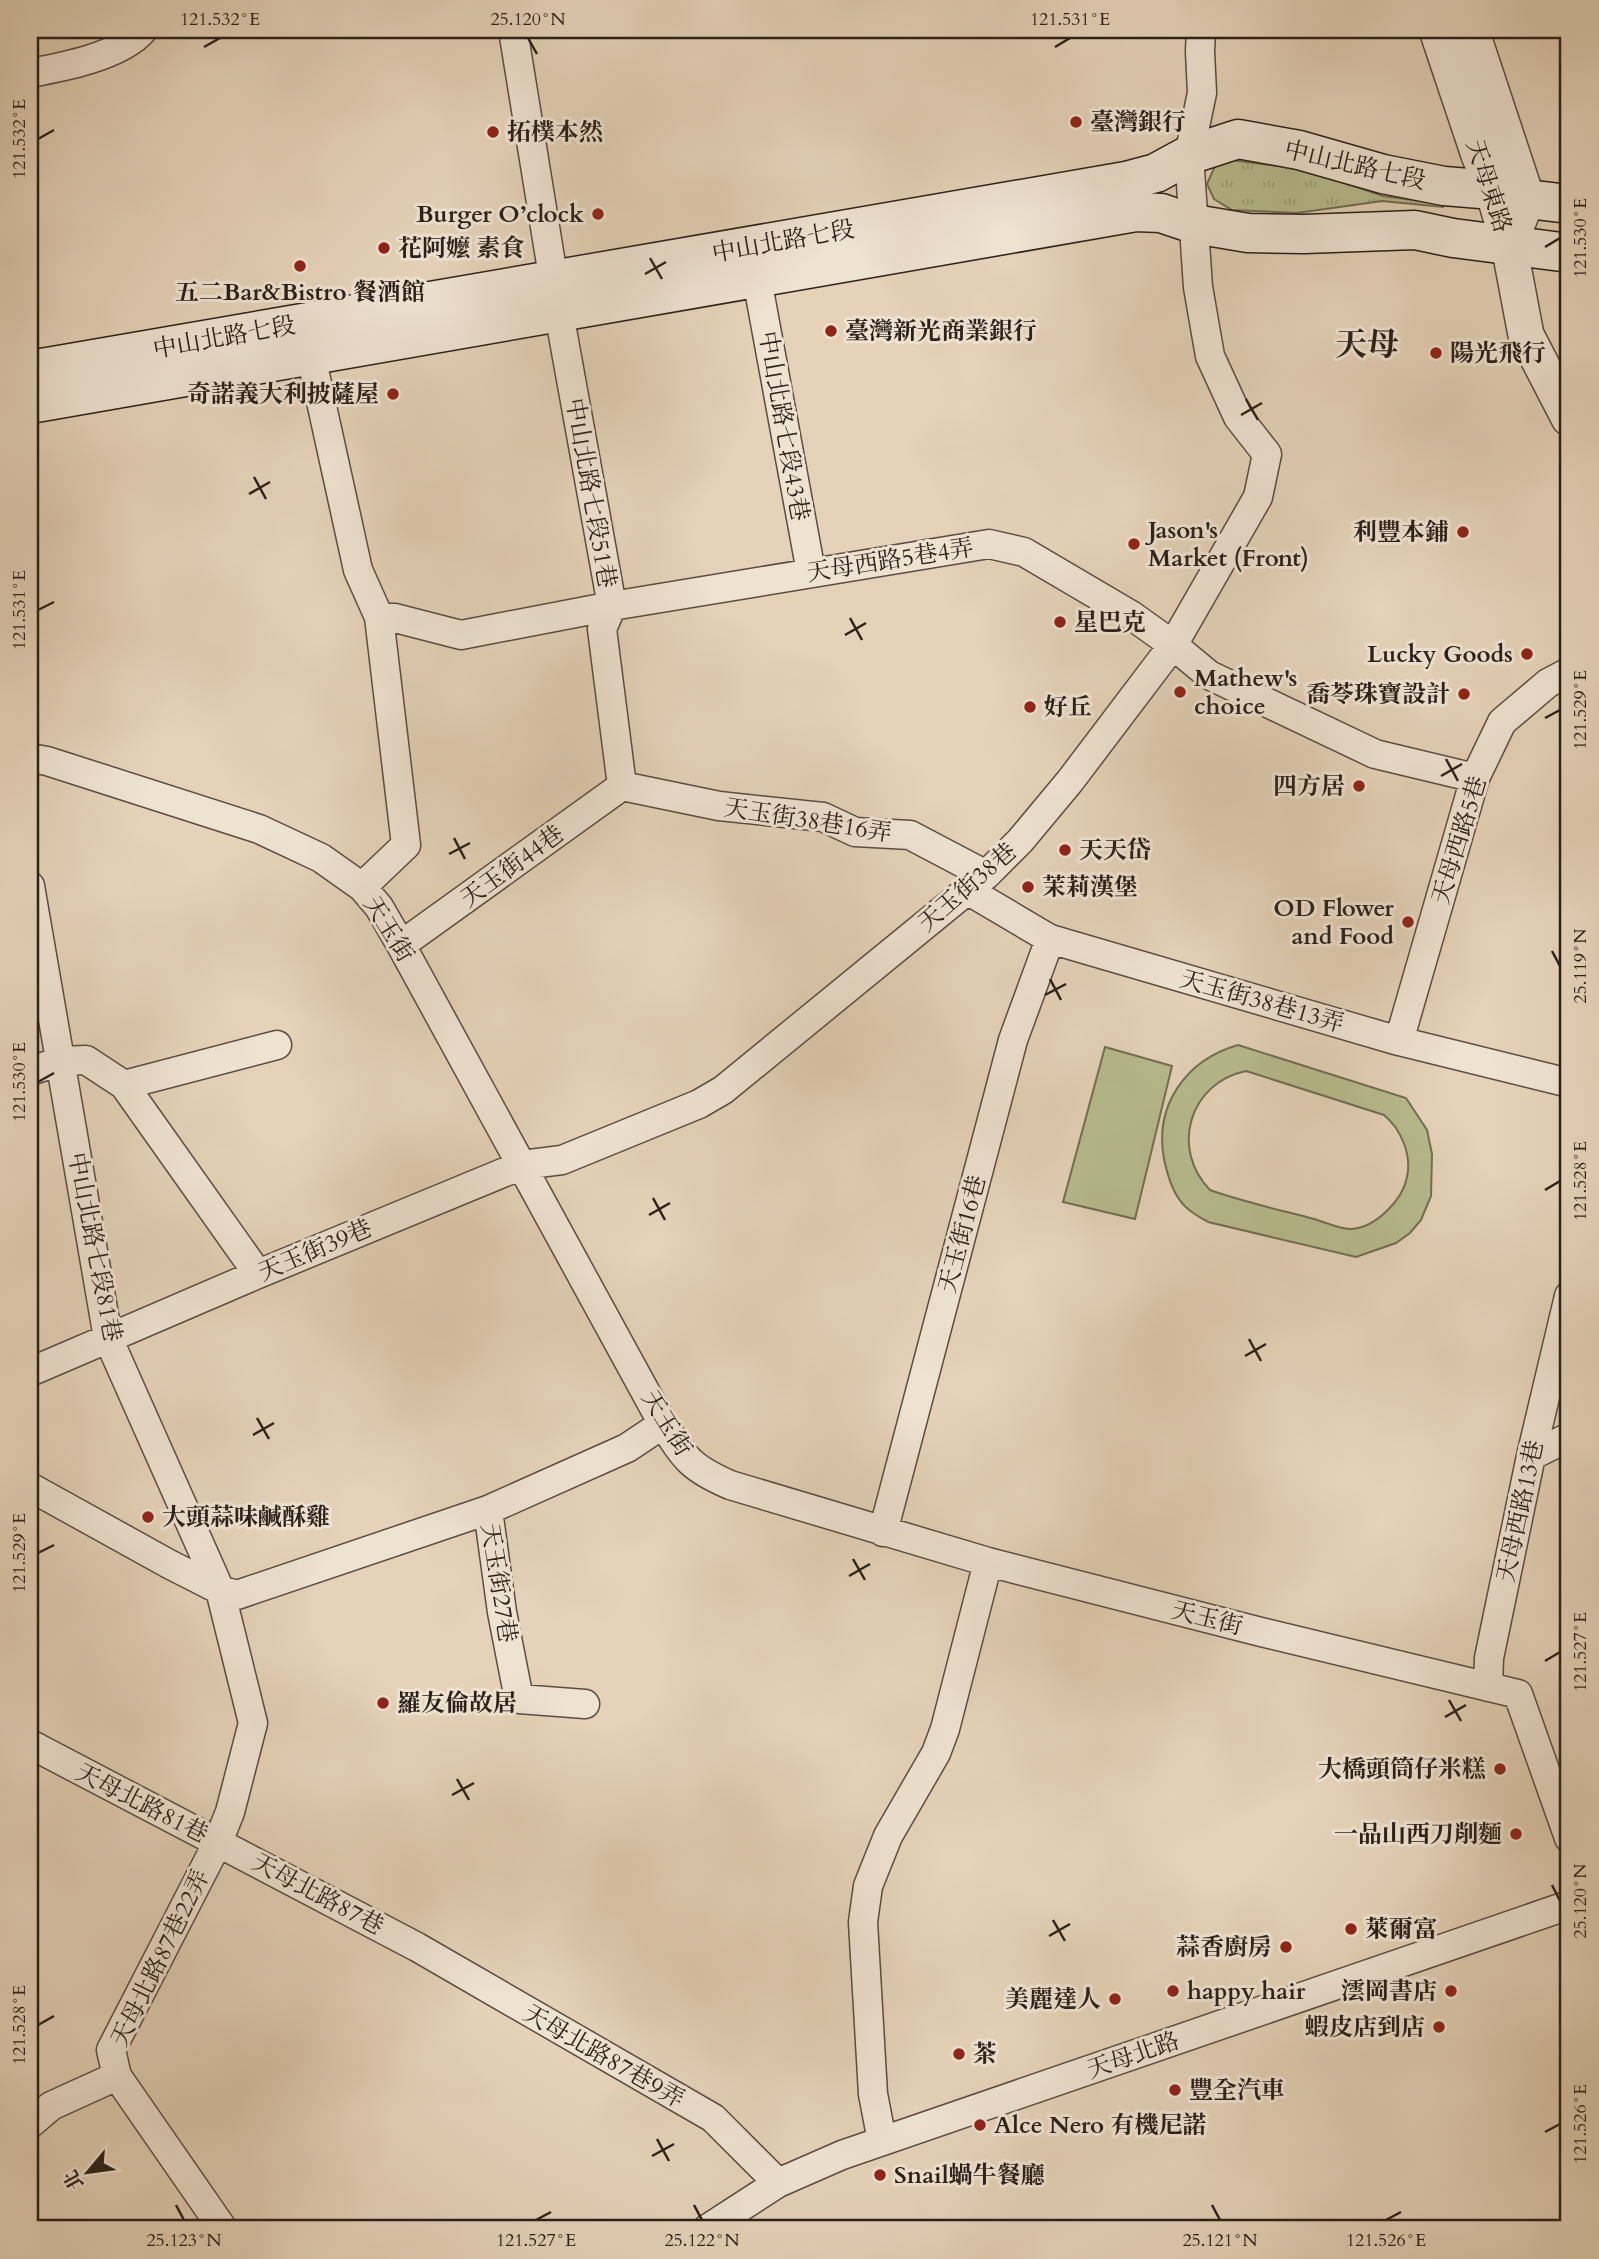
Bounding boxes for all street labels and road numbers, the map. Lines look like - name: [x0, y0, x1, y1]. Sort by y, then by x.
- street label: 中山北路七段: [1281, 133, 1429, 198]
- street label: 天母東路: [1458, 135, 1519, 237]
- street label: 中山北路七段: [709, 213, 857, 270]
- street label: 中山北路七段: [150, 309, 298, 366]
- street label: 中山北路七段43巷: [751, 328, 816, 524]
- street label: 中山北路七段51巷: [558, 395, 623, 591]
- street label: 天母西路5巷4弄: [804, 531, 976, 590]
- street label: 天母西路5巷: [1424, 772, 1495, 908]
- street label: 天玉街38巷16弄: [722, 791, 894, 850]
- street label: 天玉街44巷: [454, 818, 571, 915]
- street label: 天玉街38巷: [911, 835, 1024, 939]
- street label: 天玉街: [356, 890, 422, 969]
- street label: 天玉街38巷13弄: [1176, 962, 1348, 1041]
- street label: 中山北路七段81巷: [60, 1149, 129, 1345]
- street label: 天玉街16巷: [931, 1172, 994, 1297]
- street label: 天玉街39巷: [253, 1212, 377, 1289]
- street label: 天玉街: [634, 1384, 700, 1463]
- street label: 天母西路13巷: [1489, 1437, 1552, 1585]
- street label: 天玉街27巷: [473, 1521, 524, 1645]
- street label: 天玉街: [1168, 1594, 1246, 1643]
- street label: 天母北路81巷: [70, 1756, 214, 1851]
- street label: 天母北路87巷: [246, 1846, 389, 1943]
- street label: 天母北路87巷22弄: [103, 1864, 218, 2052]
- street label: 天母北路87巷9弄: [517, 1997, 690, 2116]
- street label: 天母北路: [1082, 2024, 1184, 2087]

